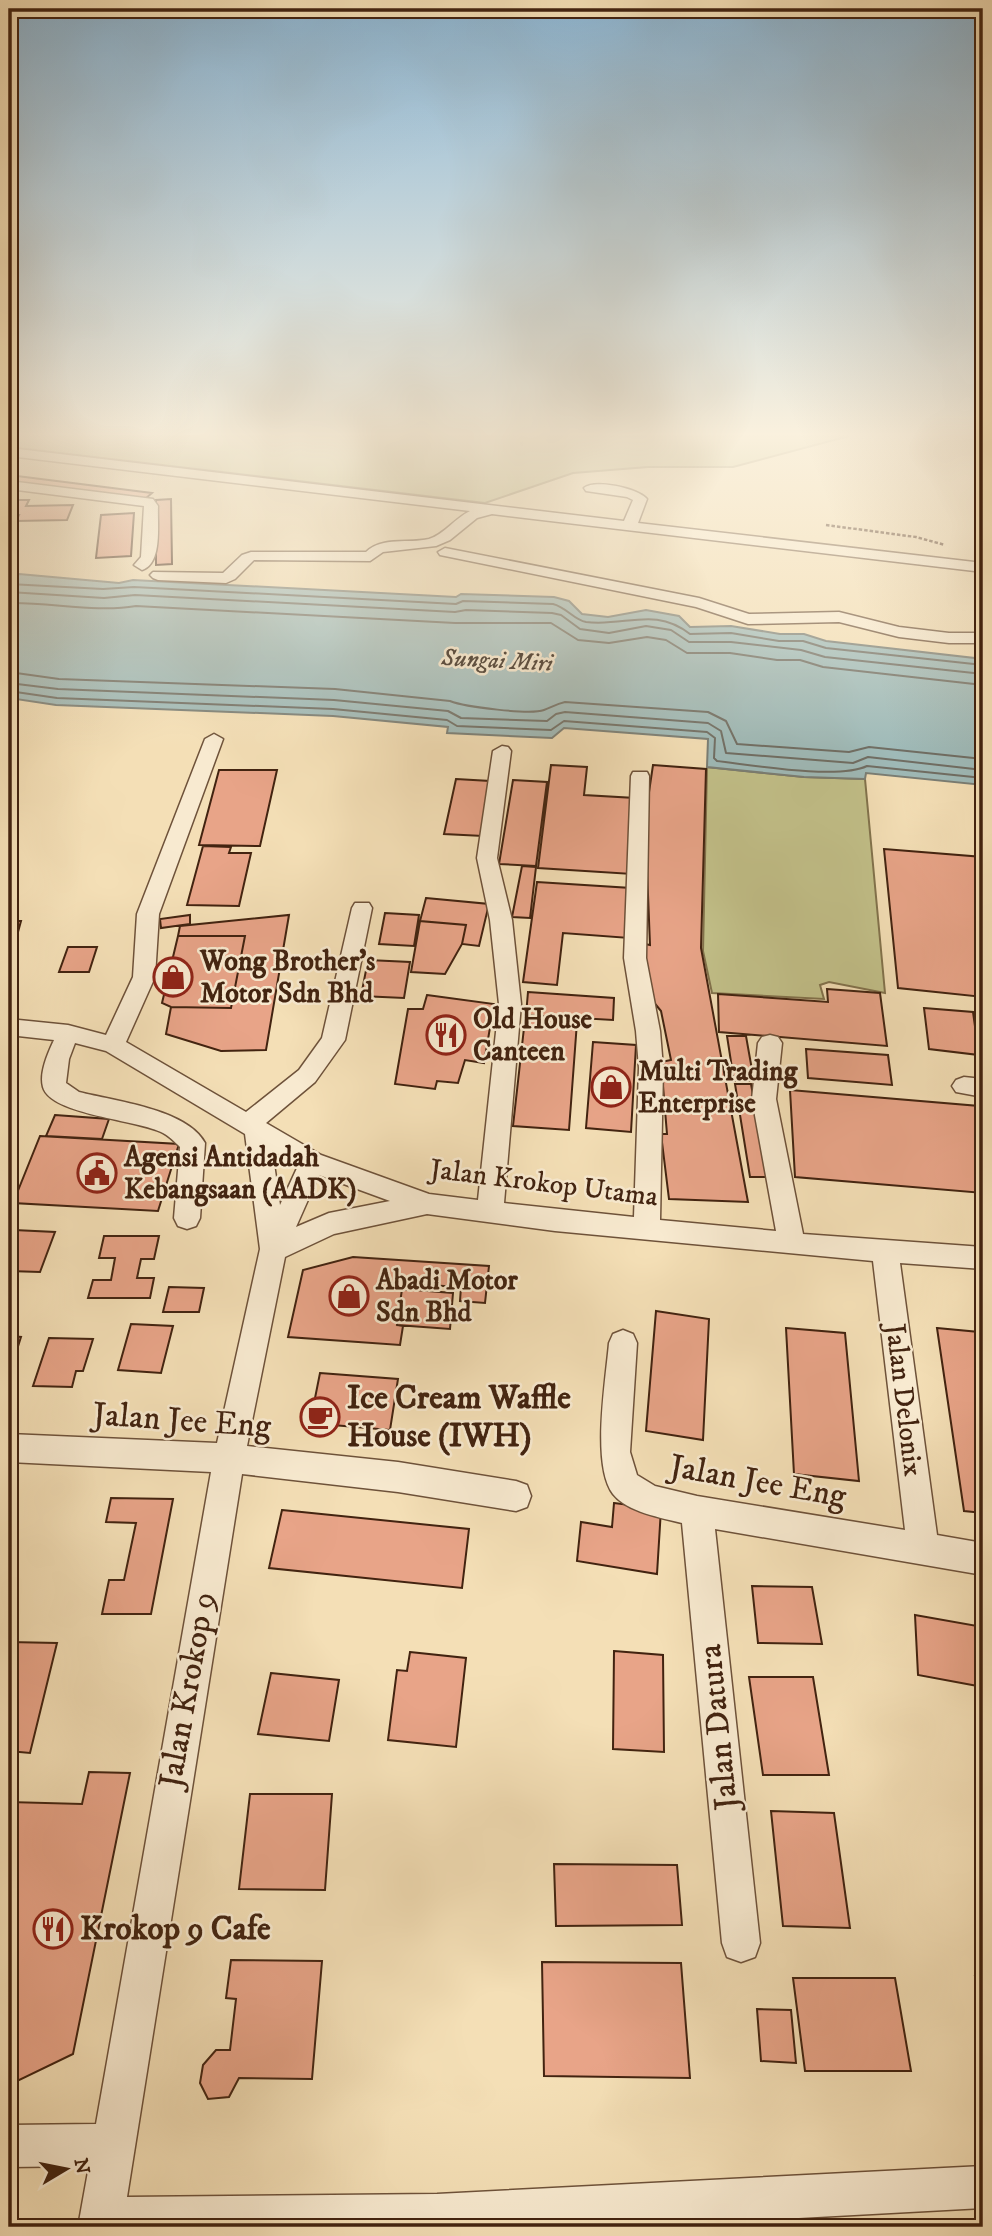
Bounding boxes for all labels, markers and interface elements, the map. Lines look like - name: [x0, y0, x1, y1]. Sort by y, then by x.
- water label: Sungai Miri: [439, 643, 555, 679]
- place label: Wong Brother's Motor Sdn Bhd: [199, 944, 376, 1011]
- shop icon: Wong Brother's Motor Sdn Bhd: [152, 956, 194, 998]
- place label: Old House Canteen: [473, 1002, 593, 1069]
- restaurant icon: Old House Canteen: [425, 1014, 467, 1056]
- place label: Multi Trading Enterprise: [638, 1054, 799, 1121]
- shop icon: Multi Trading Enterprise: [590, 1066, 632, 1108]
- place label: Agensi Antidadah Kebangsaan (AADK): [123, 1140, 356, 1207]
- street label: Jalan Krokop Utama: [425, 1151, 660, 1214]
- public building icon: Agensi Antidadah Kebangsaan (AADK): [76, 1152, 118, 1194]
- place label: Abadi Motor Sdn Bhd: [375, 1263, 518, 1330]
- shop icon: Abadi Motor Sdn Bhd: [328, 1275, 370, 1317]
- street label: Jalan Delonix: [877, 1319, 931, 1479]
- place label: Ice Cream Waffle House (IWH): [347, 1378, 571, 1457]
- street label: Jalan Jee Eng: [89, 1394, 273, 1448]
- cafe icon: Ice Cream Waffle House (IWH): [299, 1396, 341, 1438]
- street label: Jalan Jee Eng: [664, 1446, 850, 1518]
- street label: Jalan Krokop 9: [150, 1589, 225, 1794]
- street label: Jalan Datura: [690, 1642, 748, 1815]
- restaurant icon: Krokop 9 Cafe: [32, 1908, 74, 1950]
- place label: Krokop 9 Cafe: [80, 1909, 271, 1950]
- north arrow: [32, 2134, 102, 2204]
- text: N: [69, 2157, 94, 2176]

